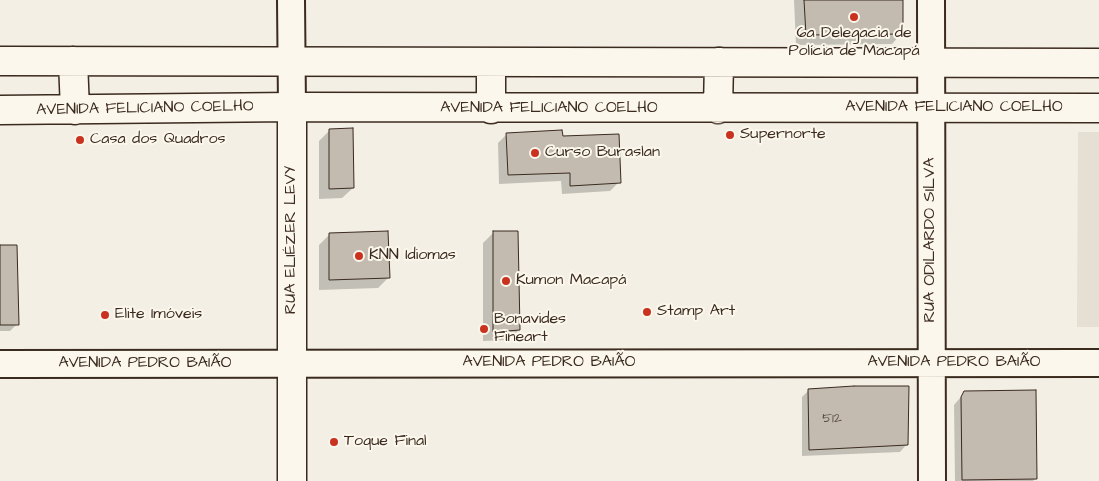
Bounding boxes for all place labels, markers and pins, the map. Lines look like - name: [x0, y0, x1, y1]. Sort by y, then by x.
- marker: 6a Delegacia de Polícia de Macapá: [848, 11, 860, 23]
- place label: 6a Delegacia de Polícia de Macapá: [788, 24, 920, 62]
- place label: Supernorte: [740, 125, 826, 145]
- marker: Supernorte: [724, 129, 736, 141]
- place label: Casa dos Quadros: [90, 130, 225, 150]
- marker: Casa dos Quadros: [74, 134, 86, 146]
- place label: Curso Buraslan: [545, 143, 660, 163]
- marker: Curso Buraslan: [529, 147, 541, 159]
- place label: KNN Idiomas: [369, 246, 456, 266]
- marker: KNN Idiomas: [353, 250, 365, 262]
- place label: Kumon Macapá: [516, 271, 626, 291]
- marker: Kumon Macapá: [500, 275, 512, 287]
- place label: Stamp Art: [657, 302, 735, 322]
- place label: Elite Imóveis: [115, 305, 202, 325]
- marker: Stamp Art: [641, 306, 653, 318]
- marker: Elite Imóveis: [99, 309, 111, 321]
- place label: Bonavides Fineart: [494, 310, 566, 348]
- marker: Bonavides Fineart: [478, 323, 490, 335]
- place label: Toque Final: [344, 432, 427, 452]
- marker: Toque Final: [328, 436, 340, 448]

